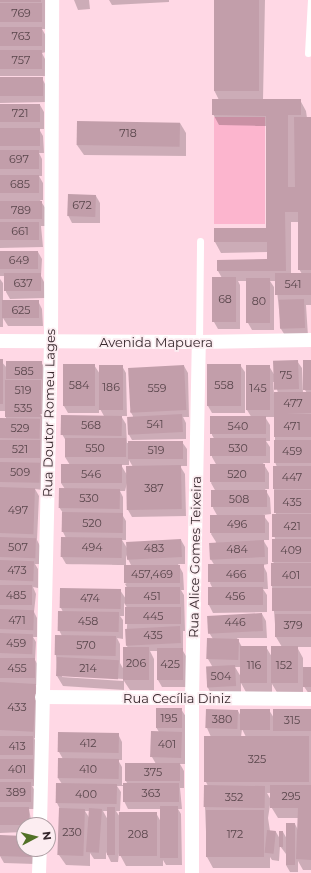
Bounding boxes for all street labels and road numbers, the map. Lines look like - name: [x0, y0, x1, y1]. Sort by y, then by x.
- street label: Rua Doutor Romeu Lages: [40, 329, 58, 497]
- street label: Avenida Mapuera: [99, 334, 213, 350]
- street label: Rua Alice Gomes Teixeira: [186, 476, 204, 638]
- street label: Rua Cecília Diniz: [123, 690, 231, 706]

